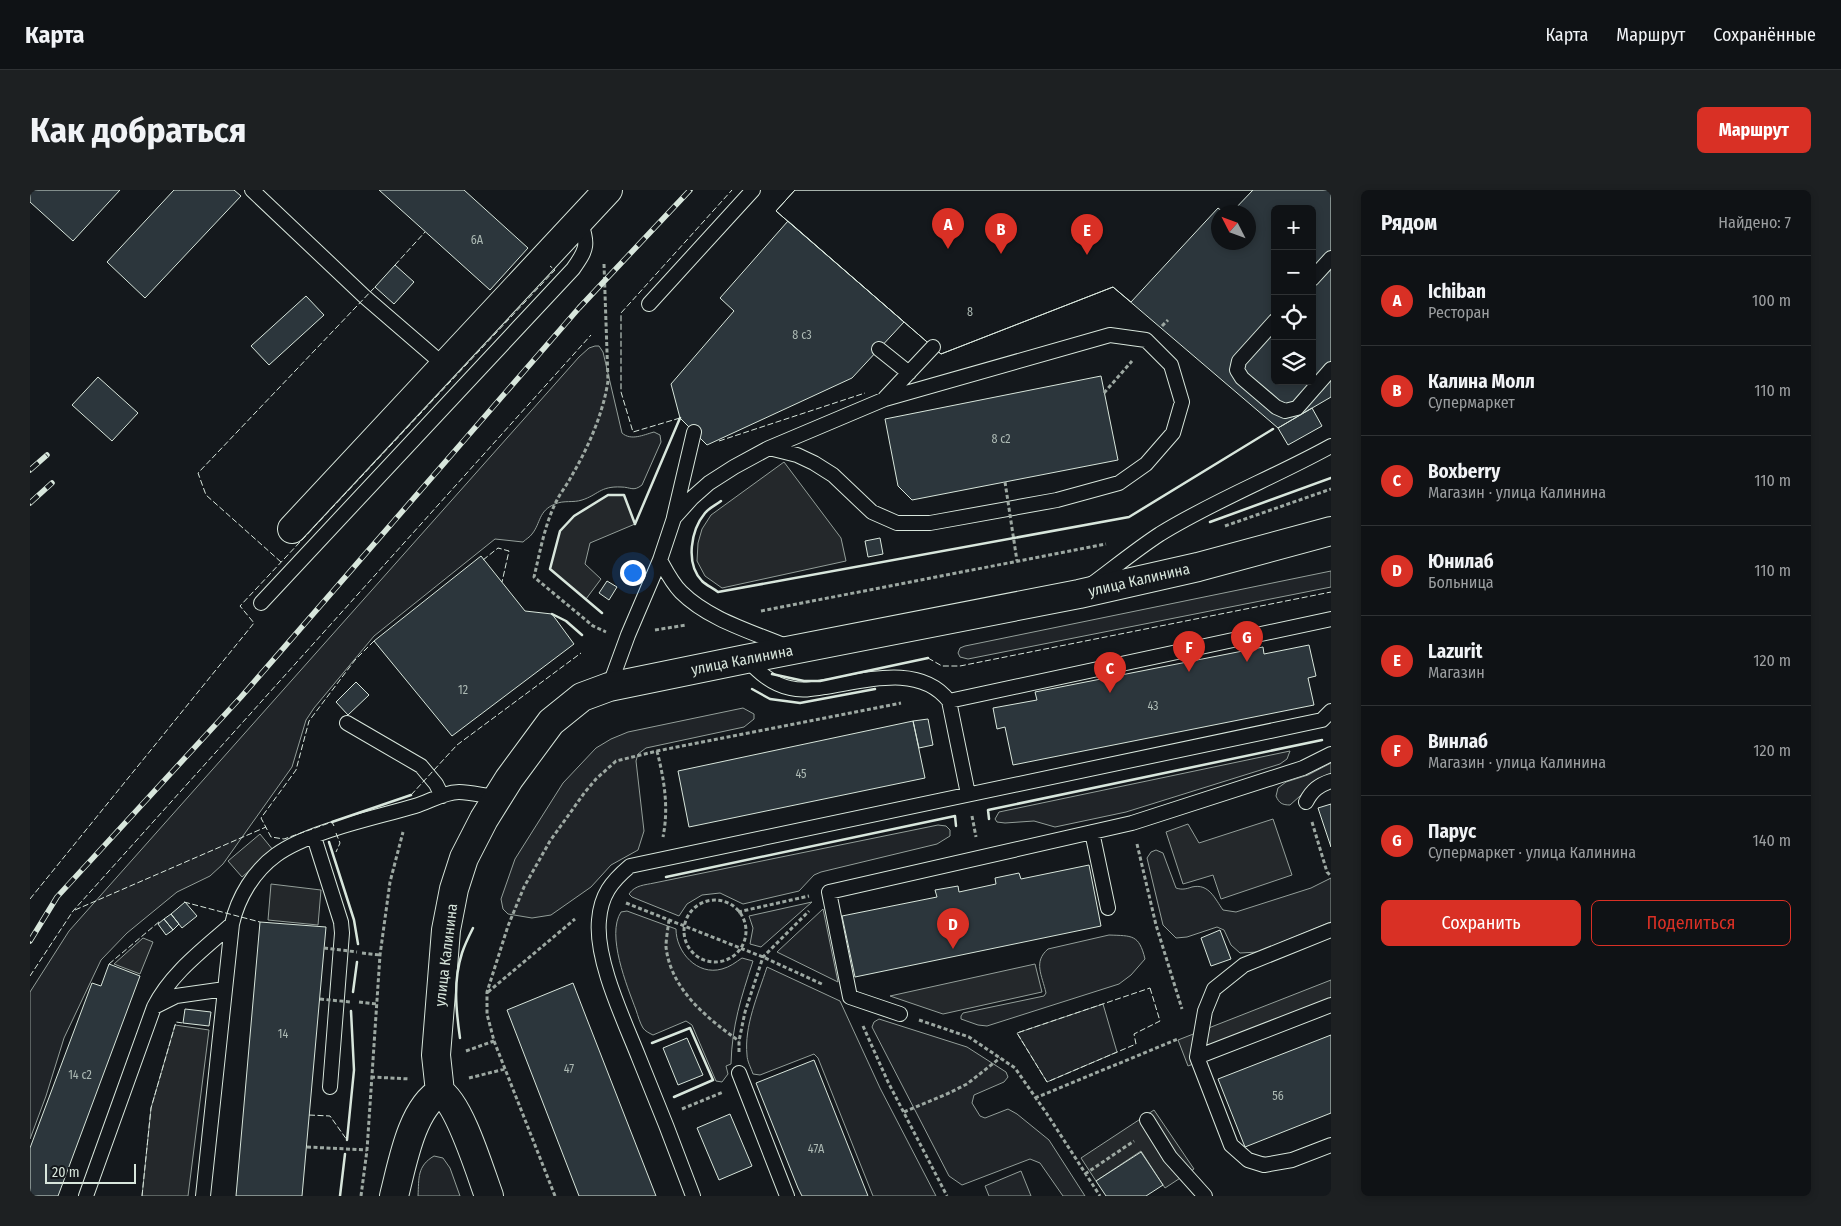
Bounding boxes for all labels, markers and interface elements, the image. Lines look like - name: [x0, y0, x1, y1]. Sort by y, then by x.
- text: Карта: [25, 21, 84, 49]
- text: Карта: [1545, 24, 1588, 46]
- text: Маршрут: [1616, 24, 1685, 46]
- text: Сохранённые: [1713, 24, 1816, 46]
- button: Маршрут: [1697, 107, 1811, 153]
- text: Как добраться: [30, 109, 247, 151]
- north arrow: [1211, 205, 1256, 250]
- map controls: [1271, 205, 1316, 385]
- button: +: [1271, 205, 1316, 250]
- pin: A: [932, 208, 964, 249]
- text: Рядом: [1381, 210, 1437, 236]
- pin: B: [985, 213, 1017, 254]
- text: Найдено: 7: [1718, 213, 1791, 232]
- pin: E: [1071, 214, 1103, 255]
- house number: 6А: [471, 233, 484, 247]
- button: −: [1271, 250, 1316, 295]
- text: Ichiban: [1428, 280, 1486, 303]
- text: A: [1393, 291, 1401, 310]
- text: 100 m: [1752, 291, 1791, 310]
- button: locate: [1271, 295, 1316, 340]
- text: Ресторан: [1428, 303, 1490, 322]
- house number: 8: [967, 305, 973, 319]
- house number: 8 с3: [792, 328, 812, 342]
- button: layers: [1271, 340, 1316, 385]
- text: Калина Молл: [1428, 370, 1535, 393]
- text: B: [1393, 381, 1401, 400]
- text: 110 m: [1754, 381, 1791, 400]
- text: Супермаркет: [1428, 393, 1515, 412]
- house number: 8 с2: [991, 432, 1011, 446]
- text: Boxberry: [1428, 460, 1500, 483]
- text: C: [1393, 471, 1401, 490]
- text: 110 m: [1754, 471, 1791, 490]
- text: Магазин · улица Калинина: [1428, 483, 1606, 502]
- text: Юнилаб: [1428, 550, 1494, 573]
- your location: [620, 560, 646, 586]
- street label: улица Калинина: [1087, 560, 1191, 600]
- text: D: [1392, 561, 1402, 580]
- text: 110 m: [1754, 561, 1791, 580]
- text: Больница: [1428, 573, 1494, 592]
- pin: G: [1231, 621, 1263, 662]
- pin: F: [1173, 631, 1205, 672]
- text: Lazurit: [1428, 640, 1482, 663]
- street label: улица Калинина: [689, 641, 795, 679]
- text: E: [1393, 651, 1401, 670]
- text: 120 m: [1753, 651, 1791, 670]
- pin: C: [1094, 652, 1126, 693]
- text: Магазин: [1428, 663, 1485, 682]
- house number: 12: [458, 683, 468, 697]
- house number: 43: [1147, 699, 1159, 713]
- text: Винлаб: [1428, 730, 1488, 753]
- text: F: [1393, 741, 1401, 760]
- text: 120 m: [1753, 741, 1791, 760]
- text: Магазин · улица Калинина: [1428, 753, 1606, 772]
- house number: 45: [795, 767, 807, 781]
- text: Парус: [1428, 820, 1476, 843]
- text: G: [1392, 831, 1402, 850]
- text: 140 m: [1753, 831, 1791, 850]
- text: Супермаркет · улица Калинина: [1428, 843, 1636, 862]
- button: Сохранить: [1381, 900, 1581, 946]
- button: Поделиться: [1591, 900, 1791, 946]
- street label: улица Калинина: [431, 903, 461, 1007]
- pin: D: [937, 908, 969, 949]
- house number: 14: [278, 1027, 288, 1041]
- house number: 47: [564, 1062, 574, 1076]
- house number: 14 с2: [68, 1068, 92, 1082]
- house number: 56: [1272, 1089, 1284, 1103]
- house number: 47А: [808, 1142, 825, 1156]
- scale bar: [45, 1161, 136, 1184]
- text: 20 m: [52, 1164, 80, 1181]

